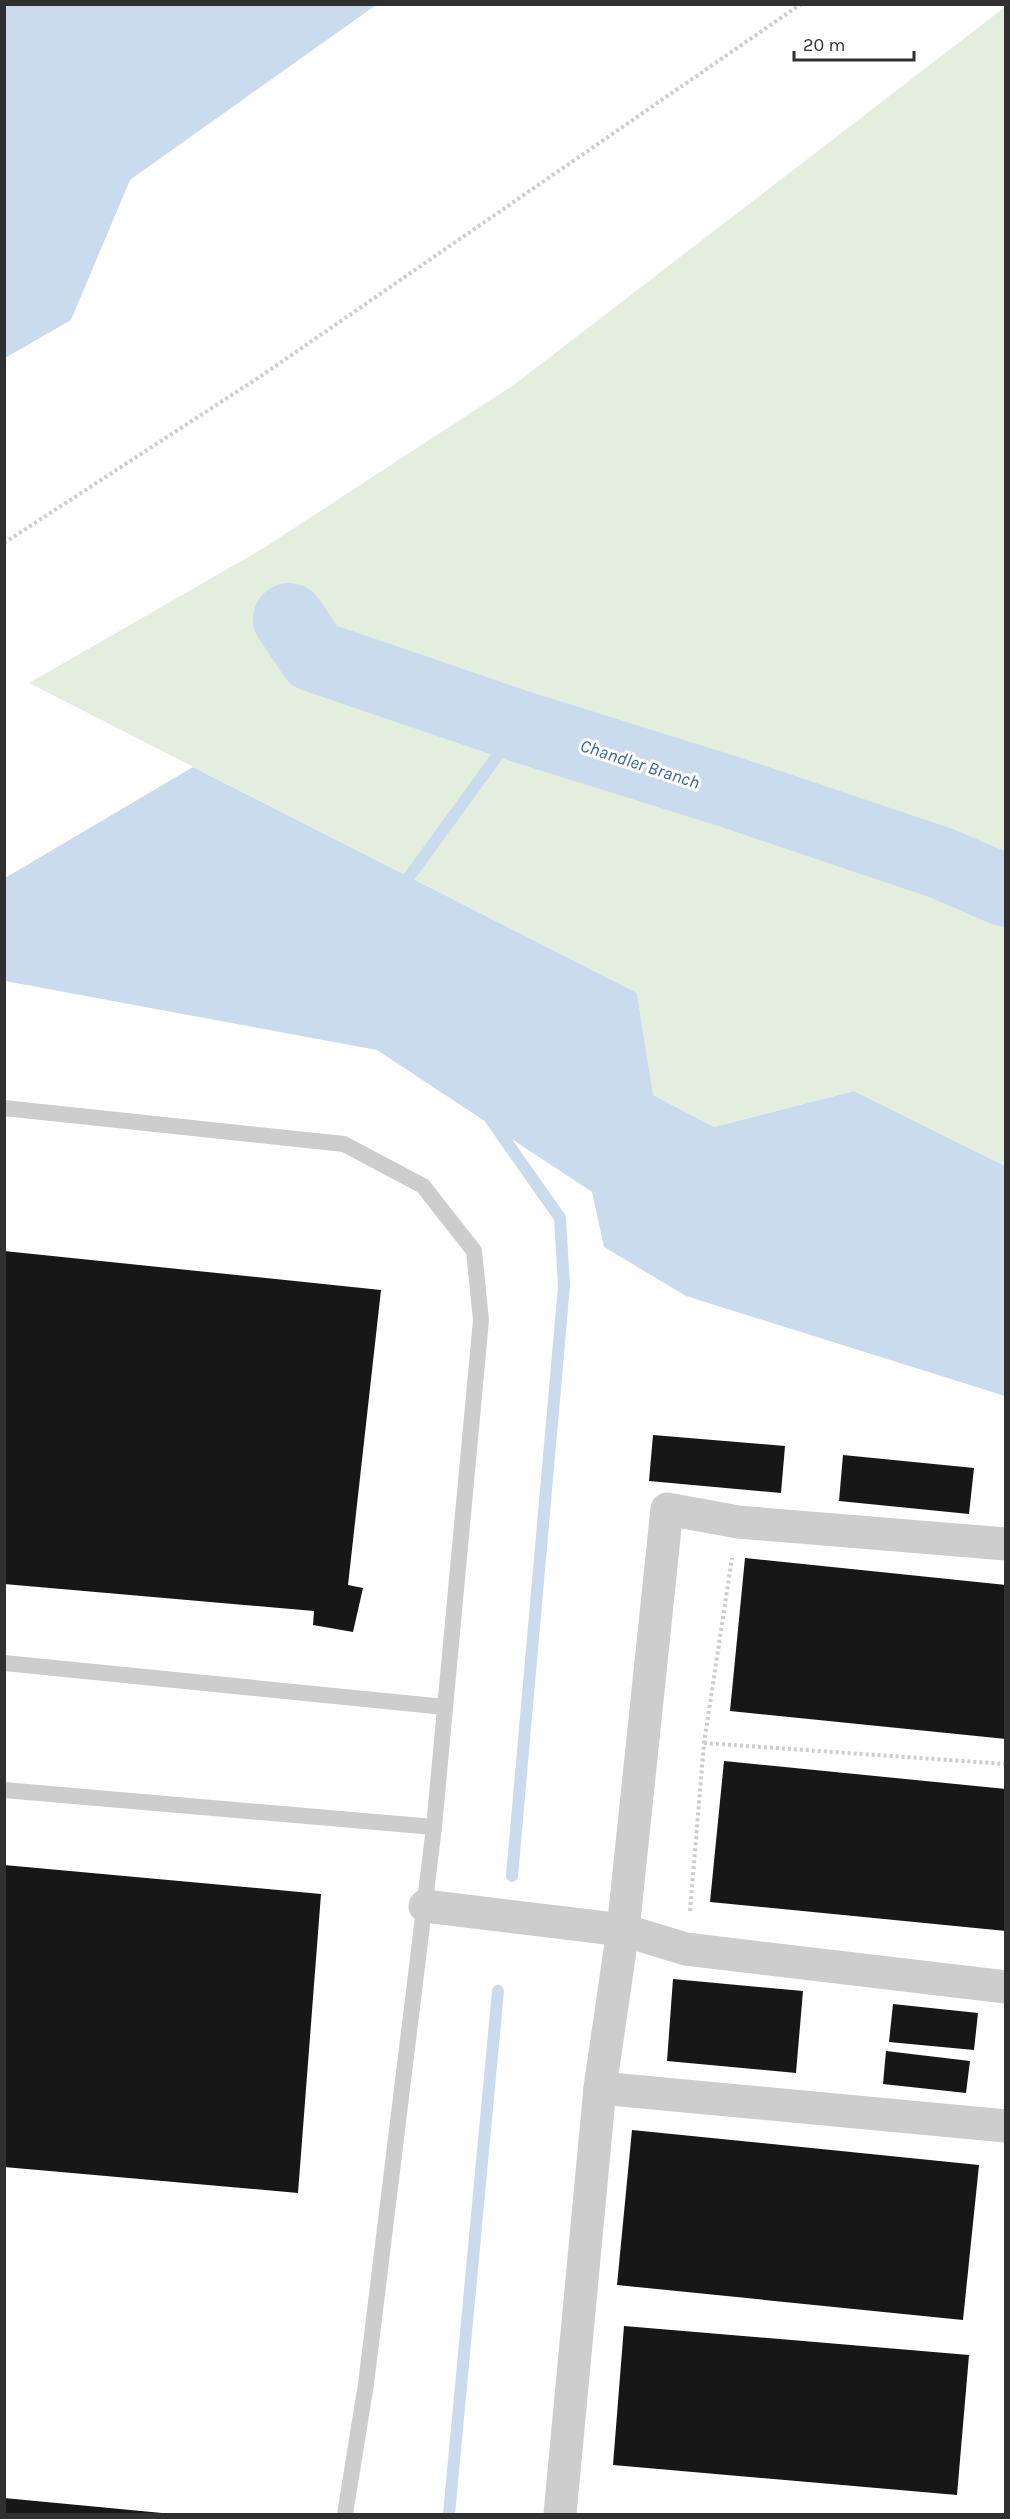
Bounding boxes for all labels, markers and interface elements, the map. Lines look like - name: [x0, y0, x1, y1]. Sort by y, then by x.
- scale bar: [794, 24, 914, 62]
- text: 20 m: [803, 34, 845, 56]
- water label: Chandler Branch: [577, 734, 703, 794]

